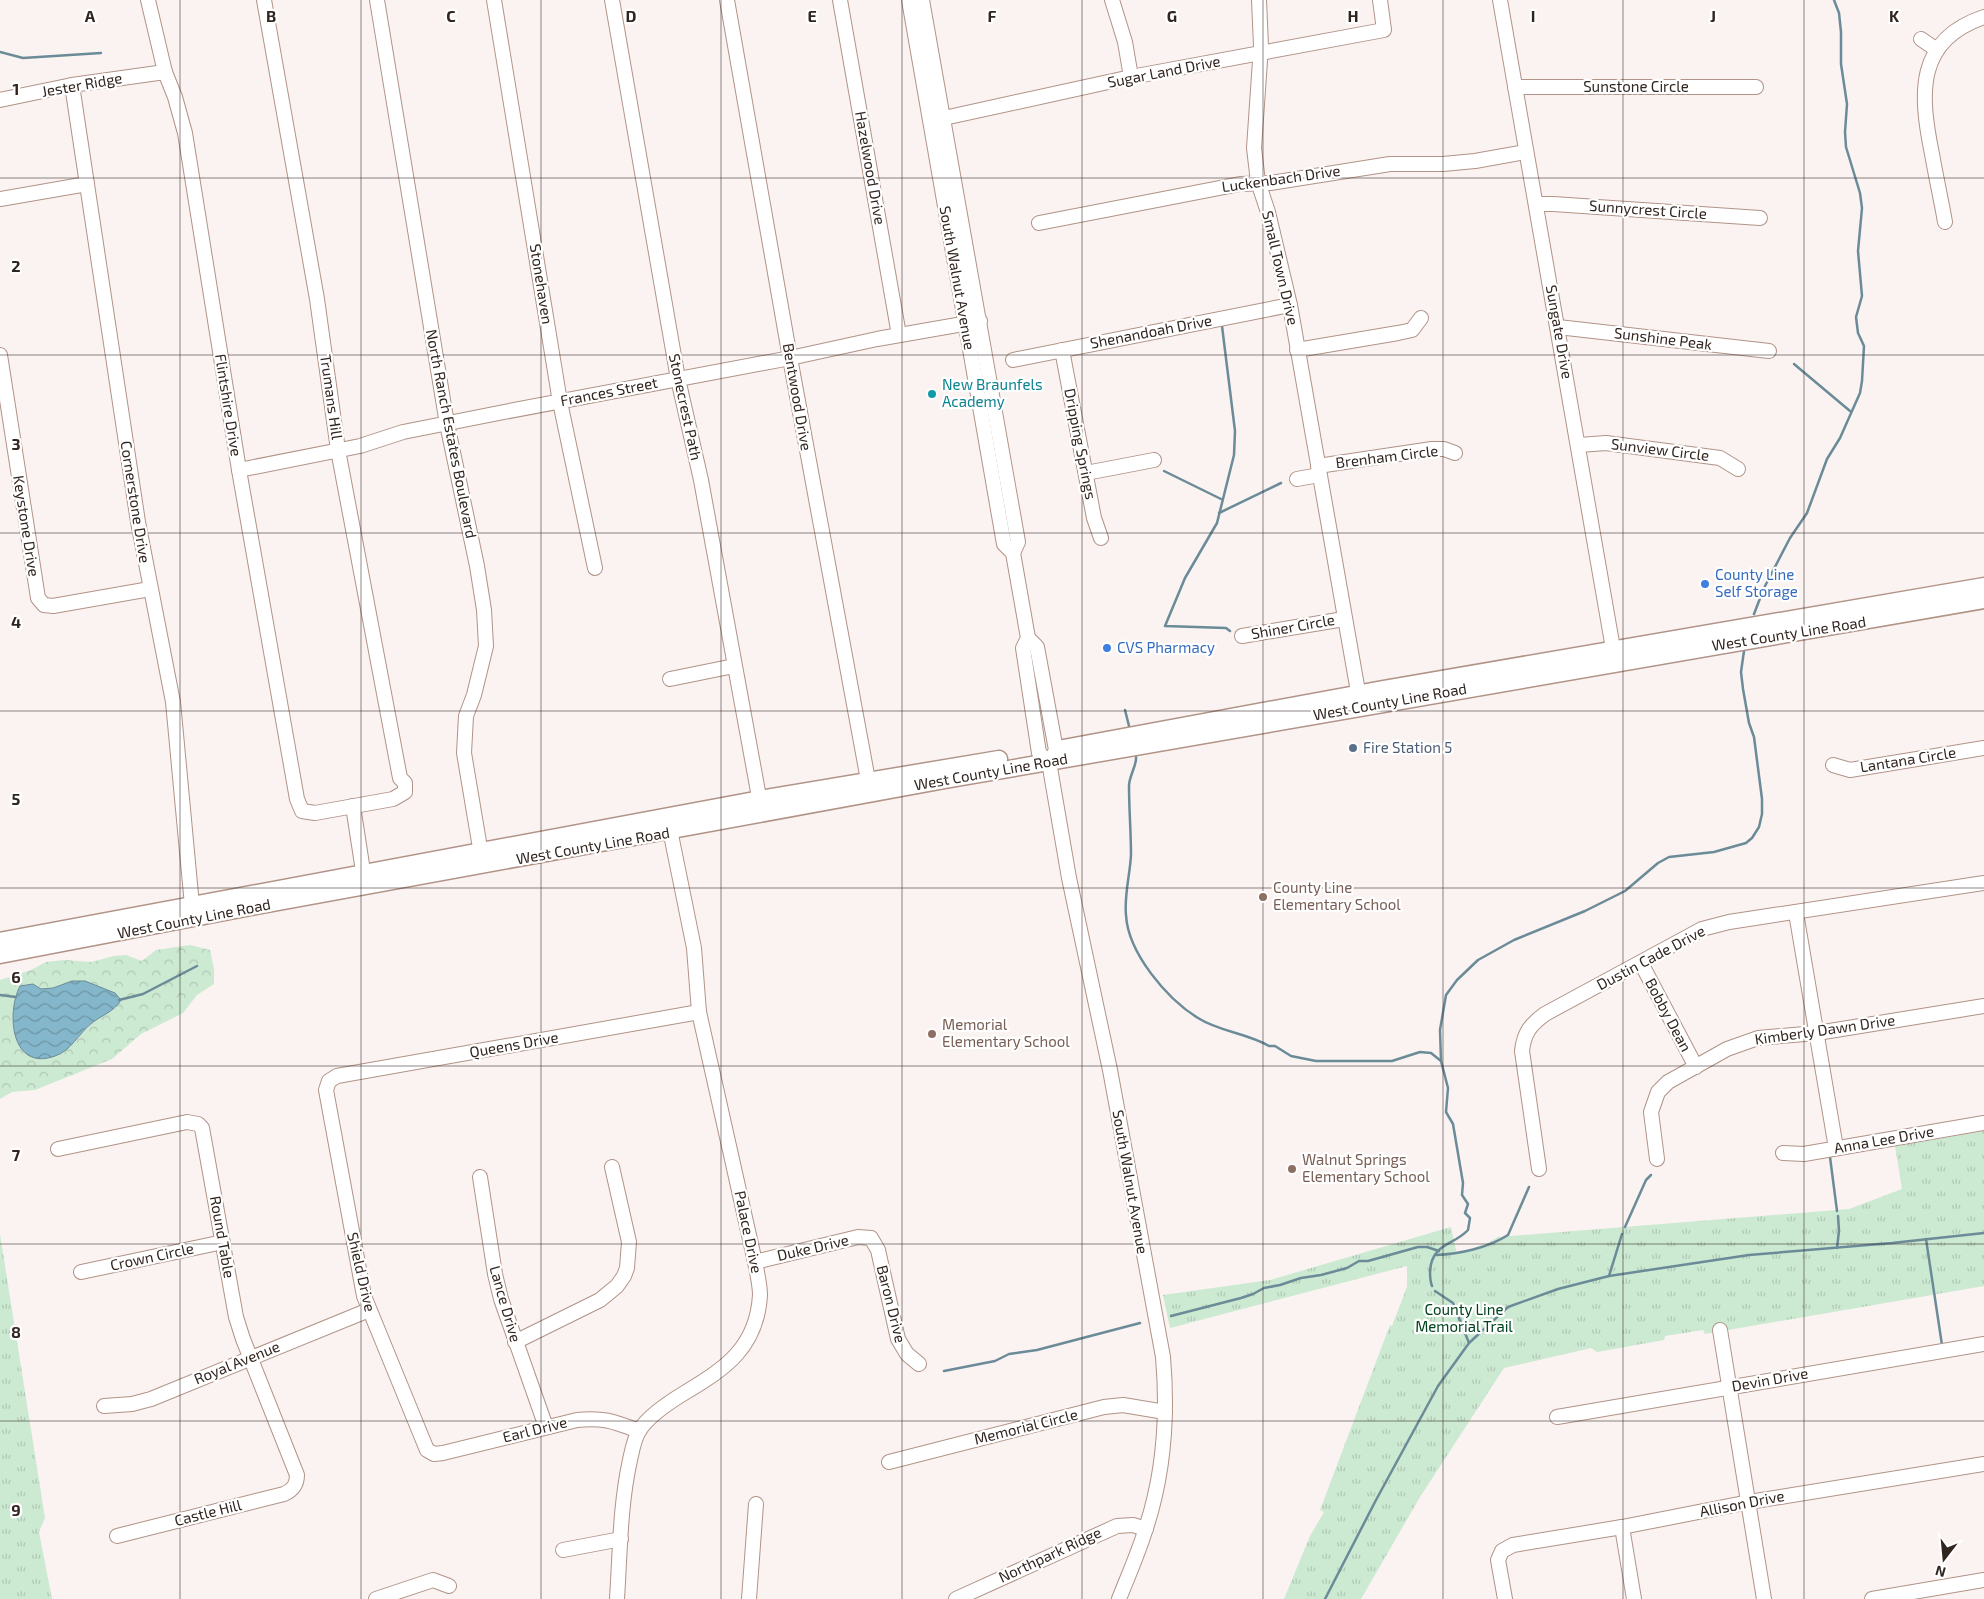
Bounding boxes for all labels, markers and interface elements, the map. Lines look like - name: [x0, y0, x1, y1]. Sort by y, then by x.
- text: A: [85, 6, 96, 25]
- text: B: [266, 6, 276, 25]
- text: C: [446, 6, 456, 25]
- text: D: [626, 6, 637, 25]
- text: E: [807, 6, 817, 25]
- text: F: [988, 6, 997, 25]
- text: G: [1167, 6, 1177, 25]
- text: H: [1347, 6, 1359, 25]
- text: I: [1531, 6, 1535, 25]
- text: J: [1710, 6, 1716, 25]
- text: K: [1889, 6, 1900, 25]
- street label: Sugar Land Drive: [1106, 51, 1222, 91]
- street label: Jester Ridge: [40, 68, 124, 100]
- street label: Sunstone Circle: [1583, 77, 1689, 95]
- text: 1: [13, 79, 19, 98]
- street label: Hazelwood Drive: [852, 110, 890, 226]
- street label: Luckenbach Drive: [1220, 161, 1341, 195]
- street label: Sunnycrest Circle: [1589, 196, 1708, 222]
- street label: South Walnut Avenue: [936, 204, 980, 351]
- street label: Small Town Drive: [1259, 209, 1303, 327]
- street label: Stonehaven: [527, 242, 557, 325]
- text: 2: [11, 256, 21, 275]
- street label: Sungate Drive: [1543, 284, 1577, 380]
- street label: Shenandoah Drive: [1088, 310, 1213, 352]
- street label: Sunshine Peak: [1613, 323, 1713, 353]
- street label: North Ranch Estates Boulevard: [423, 328, 481, 540]
- street label: Bentwood Drive: [780, 342, 816, 452]
- street label: Flintshire Drive: [212, 352, 246, 457]
- street label: Stonecrest Path: [666, 352, 706, 462]
- street label: Trumans Hill: [317, 353, 347, 441]
- street label: Frances Street: [559, 373, 659, 409]
- place label: New Braunfels Academy: [942, 375, 1043, 410]
- street label: Dripping Springs: [1061, 387, 1101, 501]
- marker: New Braunfels Academy: [926, 388, 938, 400]
- text: 3: [11, 434, 21, 453]
- street label: Sunview Circle: [1610, 434, 1710, 464]
- street label: Cornerstone Drive: [117, 439, 155, 564]
- street label: Brenham Circle: [1335, 441, 1439, 471]
- street label: Keystone Drive: [10, 474, 44, 578]
- place label: County Line Self Storage: [1715, 565, 1798, 600]
- marker: County Line Self Storage: [1699, 578, 1711, 590]
- street label: Shiner Circle: [1250, 610, 1336, 642]
- text: 4: [11, 612, 21, 631]
- street label: West County Line Road: [1711, 612, 1867, 654]
- place label: CVS Pharmacy: [1117, 638, 1215, 656]
- marker: CVS Pharmacy: [1101, 642, 1113, 654]
- street label: West County Line Road: [1312, 679, 1468, 723]
- place label: Fire Station 5: [1363, 738, 1452, 756]
- marker: Fire Station 5: [1347, 742, 1359, 754]
- street label: Lantana Circle: [1859, 743, 1957, 775]
- street label: West County Line Road: [913, 749, 1069, 793]
- text: 5: [12, 789, 21, 808]
- street label: West County Line Road: [515, 823, 671, 867]
- place label: County Line Elementary School: [1273, 878, 1401, 913]
- marker: County Line Elementary School: [1257, 891, 1269, 903]
- street label: West County Line Road: [116, 894, 272, 942]
- street label: Dustin Cade Drive: [1593, 921, 1708, 993]
- text: 6: [11, 967, 21, 986]
- street label: Bobby Dean: [1642, 975, 1696, 1054]
- street label: Kimberly Dawn Drive: [1753, 1010, 1896, 1048]
- place label: Memorial Elementary School: [942, 1015, 1070, 1050]
- street label: Queens Drive: [468, 1027, 560, 1062]
- marker: Memorial Elementary School: [926, 1028, 938, 1040]
- street label: South Walnut Avenue: [1109, 1108, 1153, 1255]
- street label: Anna Lee Drive: [1832, 1121, 1935, 1157]
- text: 7: [12, 1145, 21, 1164]
- place label: Walnut Springs Elementary School: [1302, 1150, 1430, 1185]
- marker: Walnut Springs Elementary School: [1286, 1163, 1298, 1175]
- street label: Palace Drive: [731, 1189, 767, 1275]
- street label: Round Table: [207, 1194, 239, 1279]
- street label: Shield Drive: [344, 1230, 380, 1313]
- street label: Duke Drive: [775, 1230, 850, 1264]
- street label: Crown Circle: [108, 1238, 195, 1274]
- street label: Lance Drive: [486, 1263, 525, 1344]
- street label: Baron Drive: [874, 1263, 910, 1345]
- park label: County Line Memorial Trail: [1415, 1300, 1513, 1335]
- text: 8: [11, 1322, 21, 1341]
- street label: Royal Avenue: [191, 1337, 282, 1387]
- street label: Devin Drive: [1730, 1363, 1809, 1395]
- street label: Memorial Circle: [972, 1404, 1079, 1448]
- street label: Earl Drive: [501, 1412, 569, 1446]
- street label: Allison Drive: [1698, 1486, 1786, 1520]
- street label: Castle Hill: [172, 1495, 244, 1529]
- text: 9: [11, 1500, 21, 1519]
- street label: Northpark Ridge: [995, 1522, 1104, 1586]
- north arrow: [1919, 1534, 1969, 1584]
- text: N: [1933, 1562, 1947, 1582]

